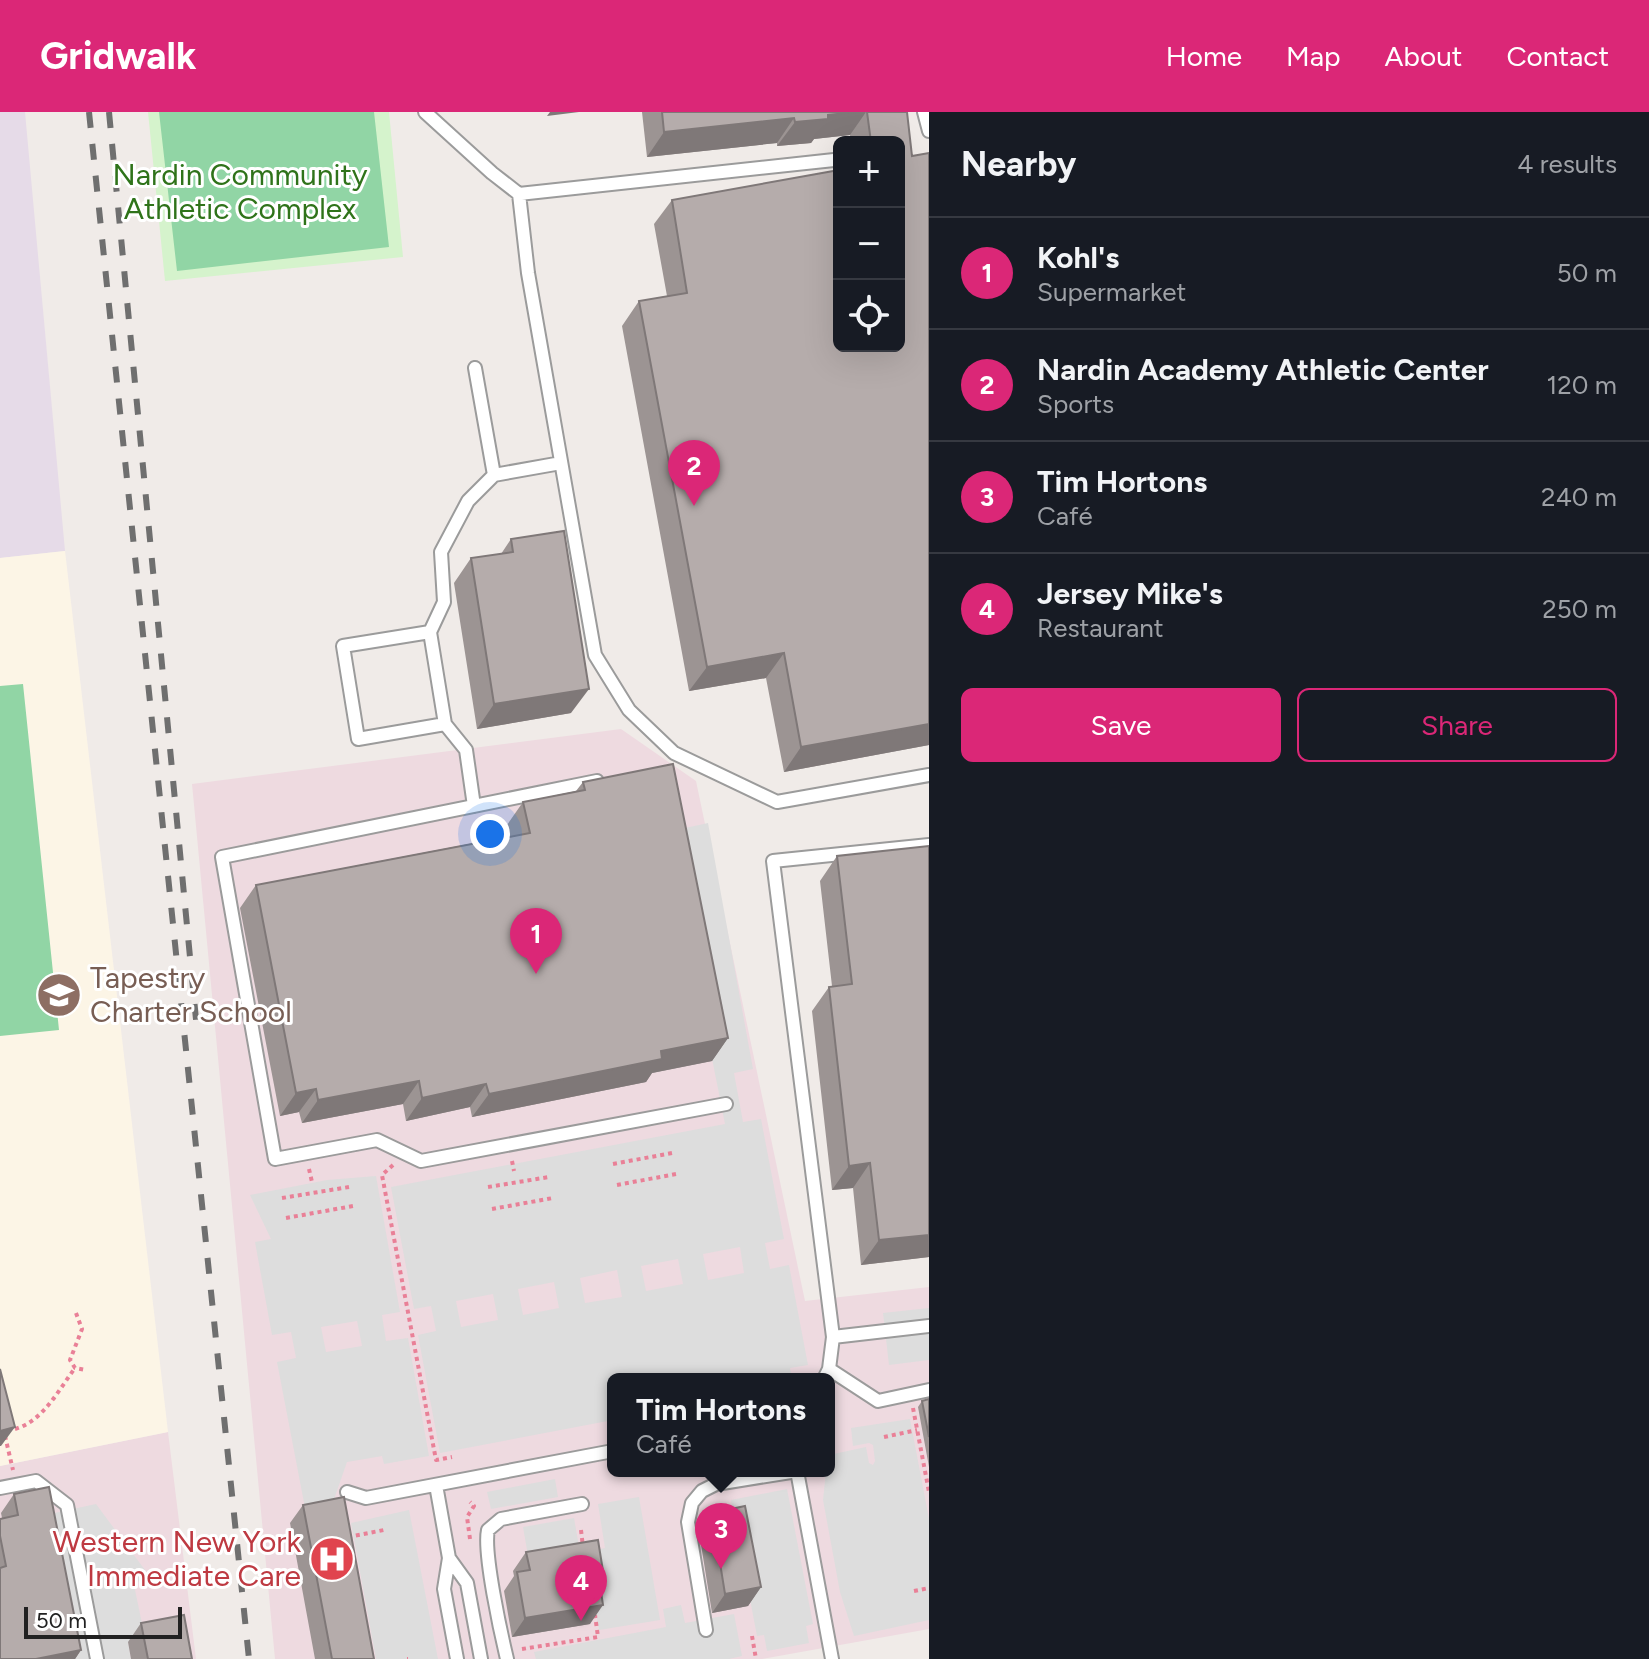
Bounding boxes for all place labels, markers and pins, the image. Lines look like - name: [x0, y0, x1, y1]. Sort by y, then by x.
- pin: 2: [668, 440, 720, 506]
- pin: 1: [510, 908, 562, 974]
- place label: Tapestry Charter School: [90, 959, 292, 1030]
- school or university icon: Tapestry Charter School: [35, 971, 83, 1019]
- pin: 3: [695, 1503, 747, 1569]
- place label: Western New York Immediate Care: [53, 1523, 301, 1594]
- hospital icon: Western New York Immediate Care: [308, 1535, 356, 1583]
- pin: 4: [555, 1555, 607, 1621]

